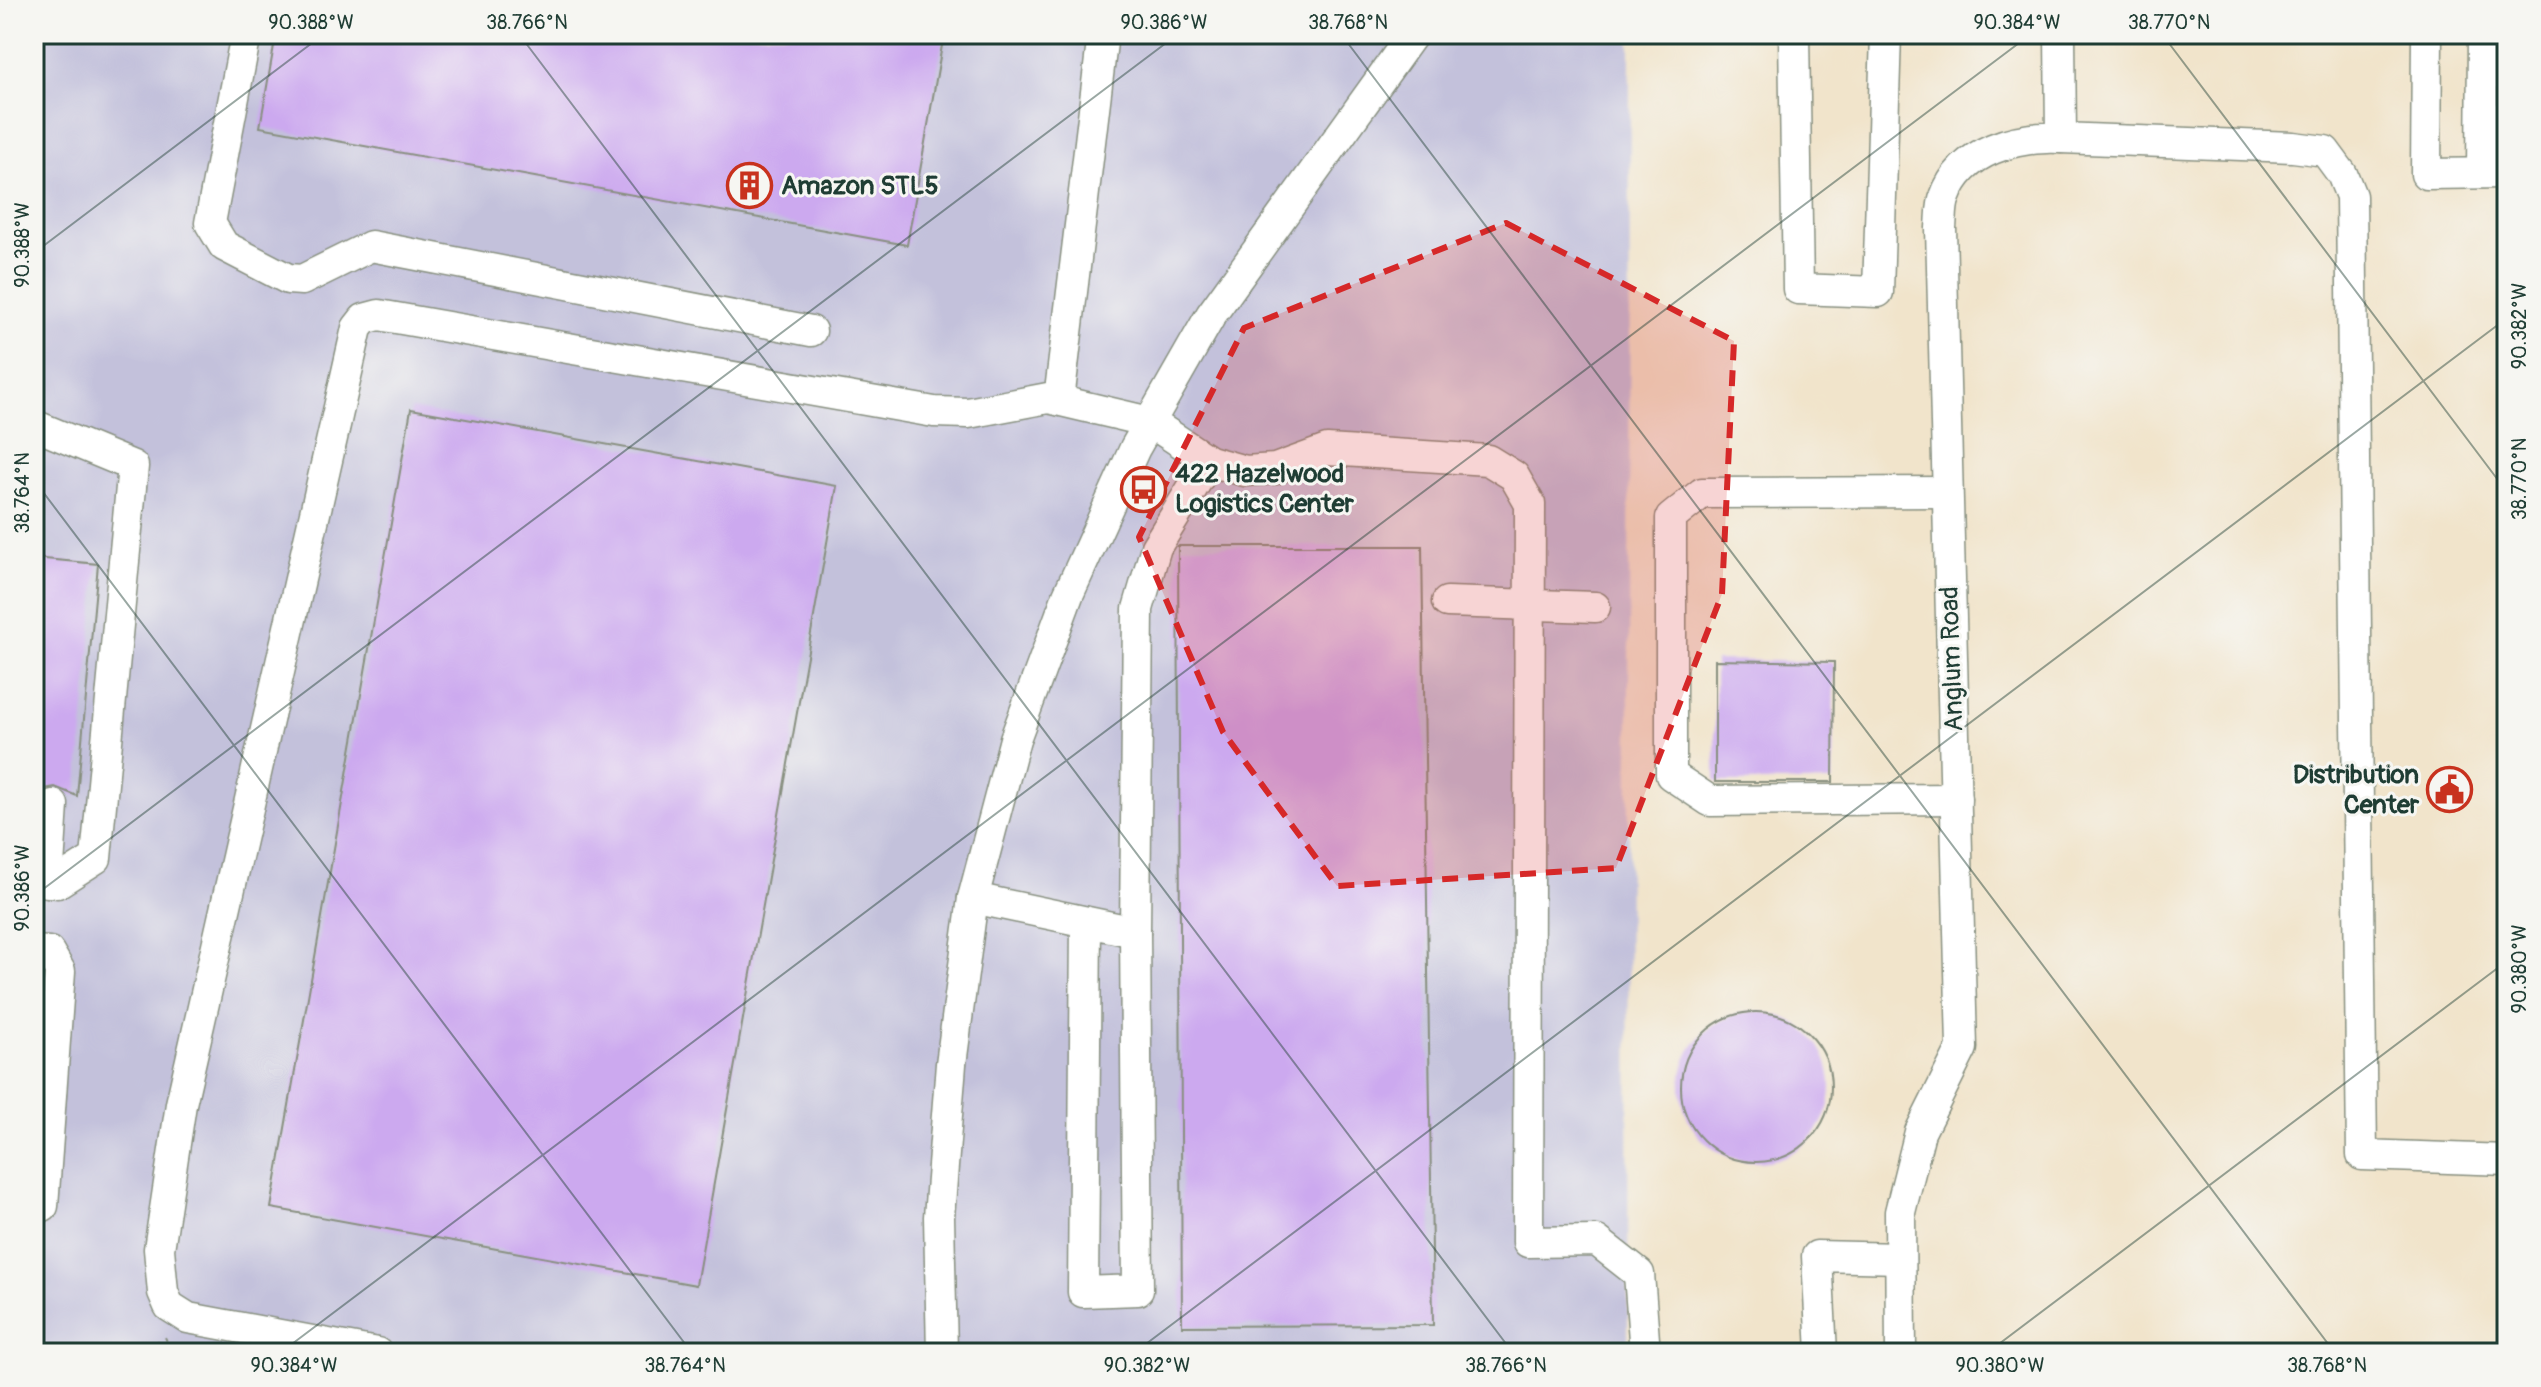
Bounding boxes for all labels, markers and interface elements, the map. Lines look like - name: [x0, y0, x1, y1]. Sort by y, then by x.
- text: 90.388°W: [268, 10, 354, 35]
- text: 38.766°N: [486, 10, 568, 35]
- text: 90.386°W: [1120, 10, 1208, 35]
- text: 38.768°N: [1308, 10, 1388, 35]
- text: 90.384°W: [1973, 10, 2061, 35]
- text: 38.770°N: [2128, 10, 2210, 35]
- building icon: Amazon STL5: [726, 162, 774, 210]
- place label: Amazon STL5: [781, 170, 938, 202]
- text: 90.388°W: [10, 202, 35, 288]
- text: 90.382°W: [2507, 283, 2532, 369]
- text: 38.770°N: [2507, 438, 2532, 520]
- text: 38.764°N: [10, 452, 35, 534]
- place label: 422 Hazelwood Logistics Center: [1175, 458, 1355, 520]
- bus stop icon: 422 Hazelwood Logistics Center: [1120, 465, 1168, 513]
- street label: Anglum Road: [1933, 586, 1971, 732]
- place label: Distribution Center: [2293, 759, 2420, 821]
- public building icon: Distribution Center: [2426, 766, 2474, 814]
- text: 90.386°W: [10, 844, 35, 932]
- text: 90.380°W: [2507, 924, 2532, 1014]
- text: 90.384°W: [250, 1353, 338, 1378]
- text: 38.764°N: [644, 1353, 726, 1378]
- text: 90.382°W: [1104, 1353, 1190, 1378]
- text: 38.766°N: [1465, 1353, 1547, 1378]
- text: 90.380°W: [1955, 1353, 2045, 1378]
- text: 38.768°N: [2287, 1353, 2367, 1378]

